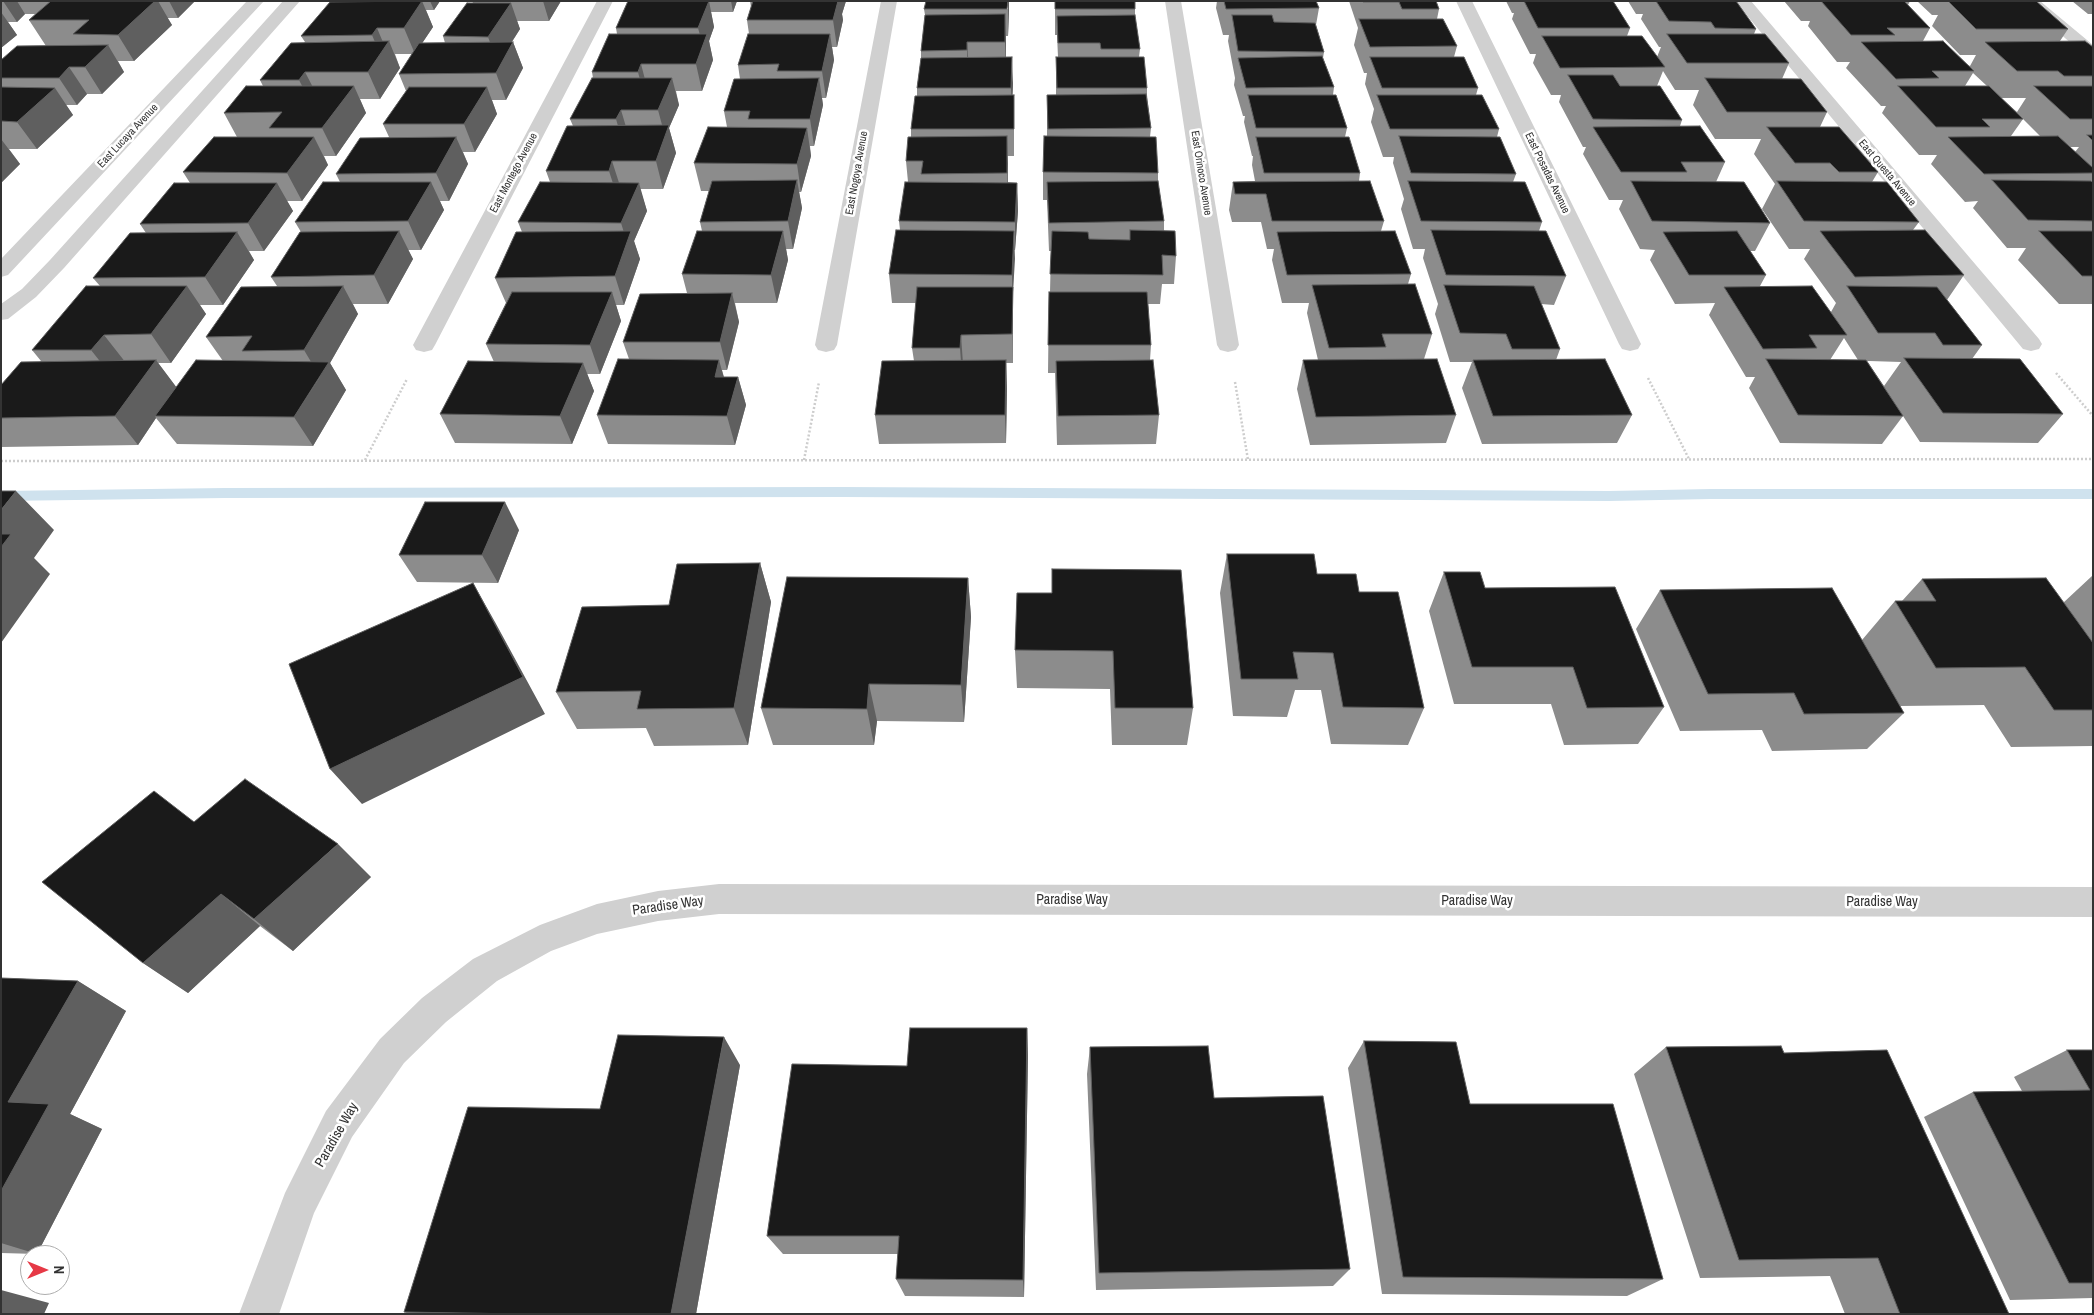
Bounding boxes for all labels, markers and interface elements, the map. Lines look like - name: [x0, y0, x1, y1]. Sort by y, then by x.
- street label: East Lucaya Avenue: [95, 101, 161, 171]
- street label: East Nogoya Avenue: [843, 130, 871, 216]
- street label: East Orinoco Avenue: [1188, 130, 1214, 216]
- street label: East Posadas Avenue: [1522, 130, 1572, 216]
- street label: East Montego Avenue: [487, 131, 541, 215]
- street label: East Questa Avenue: [1855, 137, 1919, 209]
- street label: Paradise Way: [1036, 892, 1108, 908]
- street label: Paradise Way: [631, 893, 705, 919]
- street label: Paradise Way: [1441, 893, 1513, 909]
- street label: Paradise Way: [1846, 894, 1918, 910]
- street label: Paradise Way: [312, 1100, 362, 1170]
- north arrow: [20, 1245, 70, 1295]
- text: N: [50, 1266, 68, 1274]

